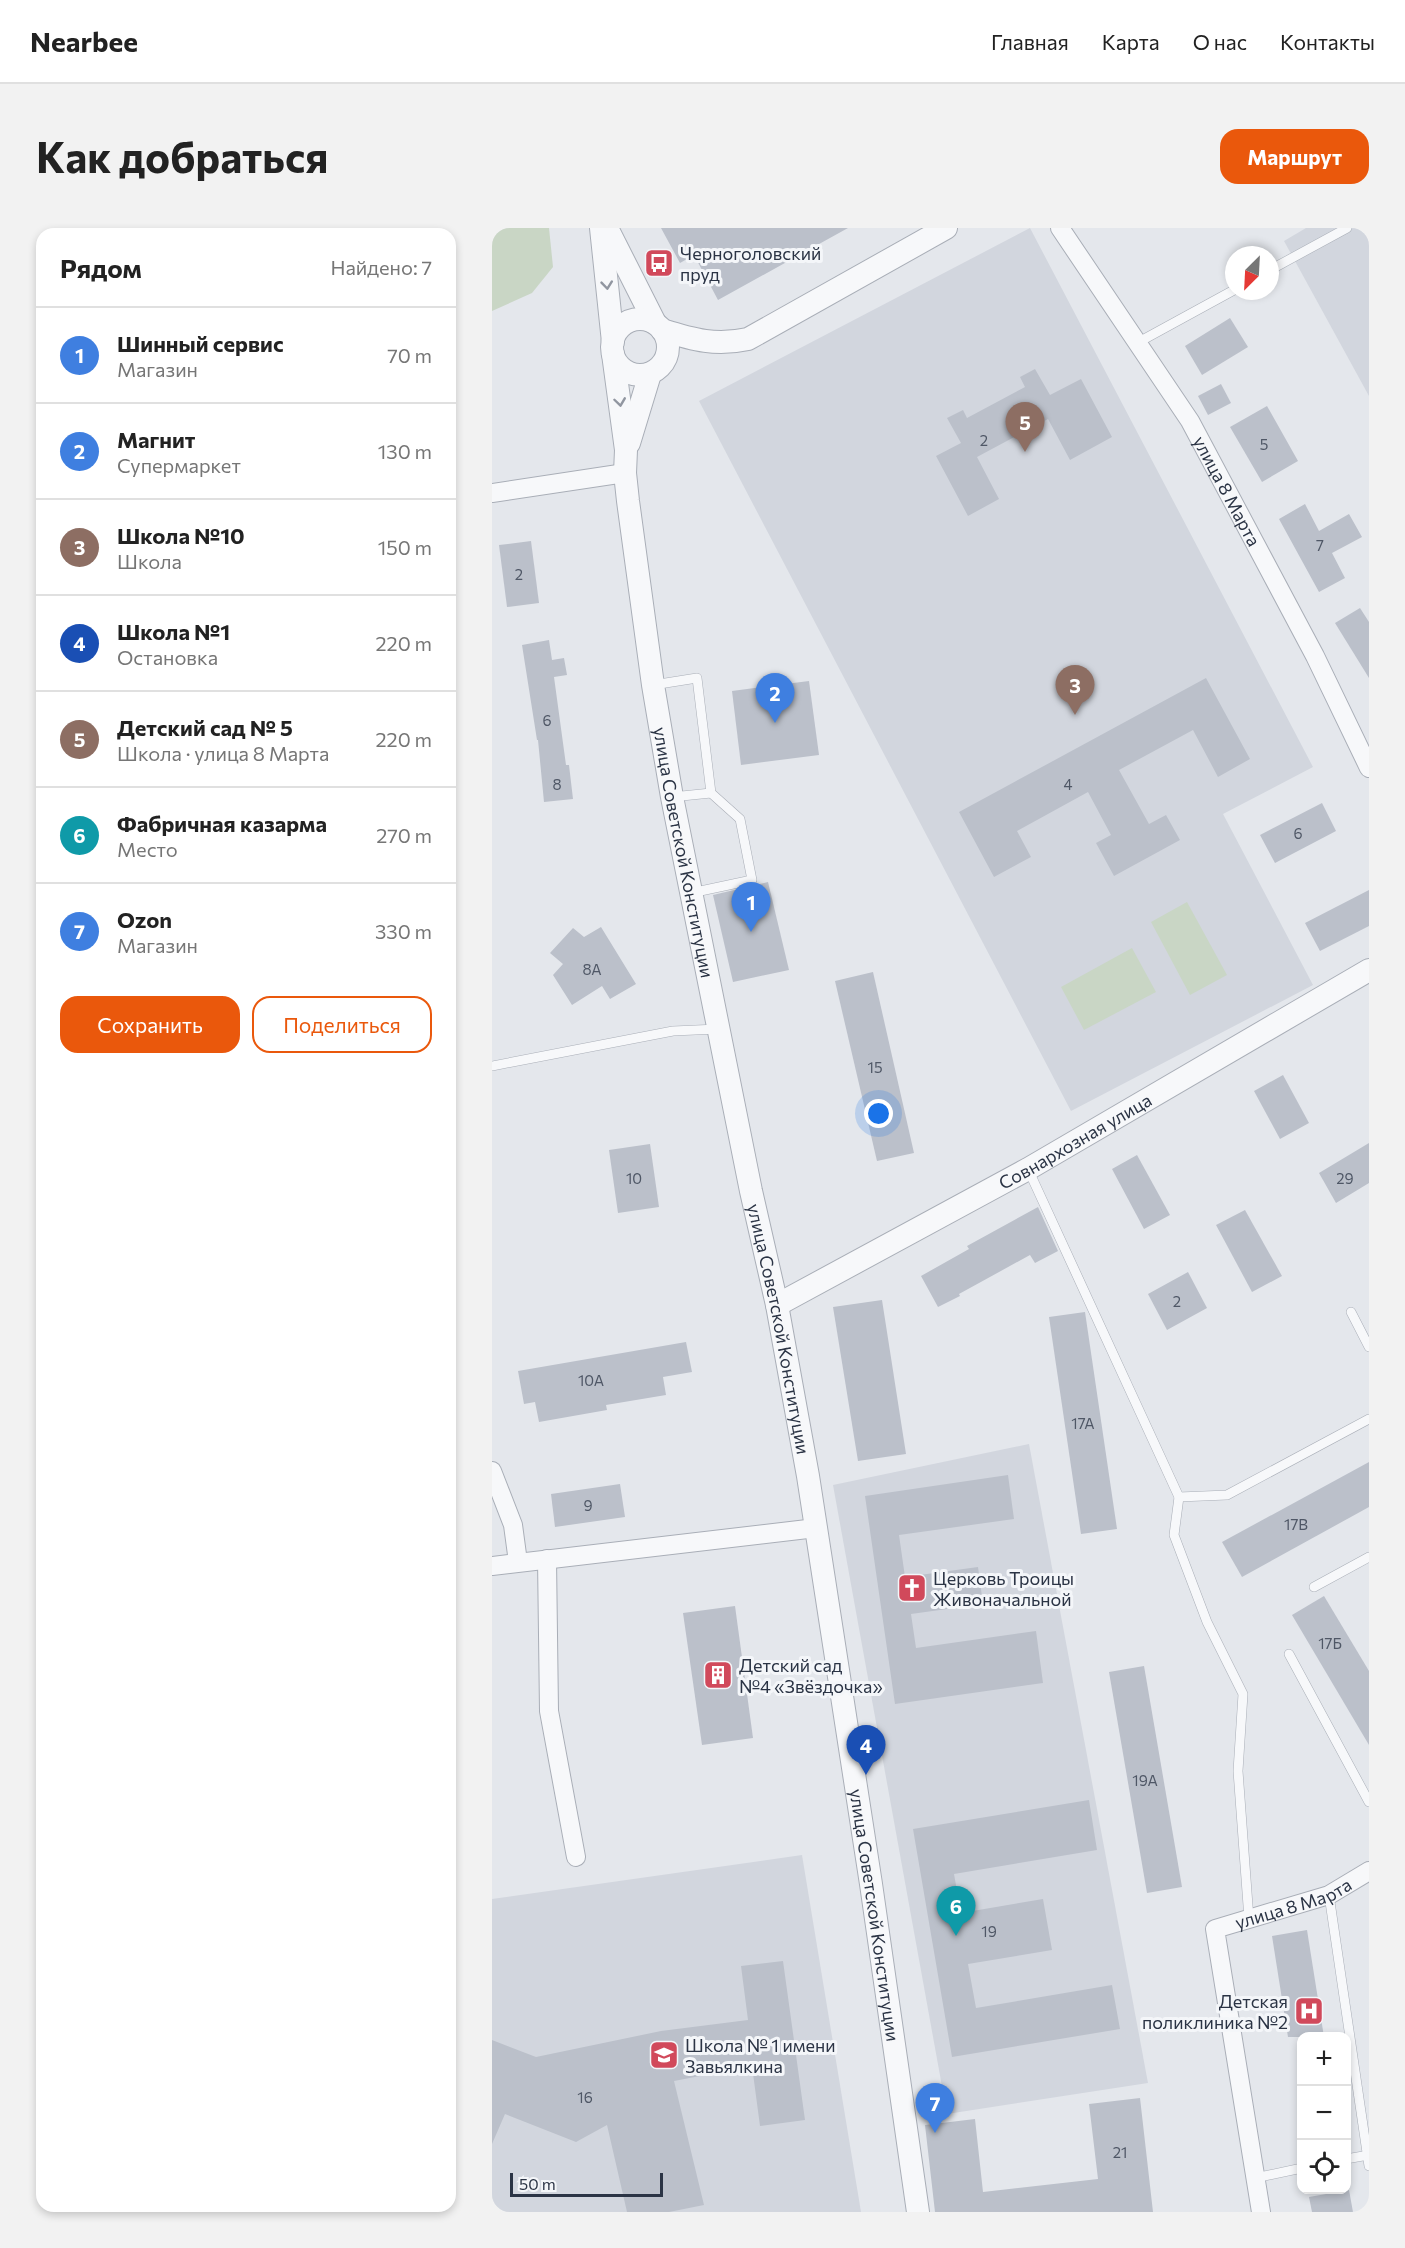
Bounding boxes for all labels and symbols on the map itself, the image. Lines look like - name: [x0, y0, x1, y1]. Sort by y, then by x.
- place label: Черноголовский пруд: [680, 242, 821, 285]
- north arrow: [1225, 246, 1279, 300]
- bus stop icon: Черноголовский пруд: [643, 247, 675, 279]
- one-way arrow: [600, 280, 613, 289]
- one-way arrow: [613, 397, 625, 407]
- pin: 5: [1006, 402, 1044, 452]
- house number: 2: [980, 431, 988, 449]
- street label: улица 8 Марта: [1189, 432, 1266, 550]
- house number: 5: [1260, 435, 1268, 453]
- house number: 7: [1316, 536, 1324, 554]
- house number: 2: [515, 565, 523, 583]
- pin: 3: [1056, 666, 1094, 715]
- pin: 2: [756, 674, 794, 723]
- house number: 6: [542, 711, 552, 729]
- street label: улица Советской Конституции: [649, 725, 719, 980]
- house number: 8: [552, 775, 562, 793]
- house number: 4: [1064, 775, 1073, 793]
- house number: 6: [1293, 824, 1303, 842]
- pin: 1: [732, 882, 770, 932]
- house number: 8А: [582, 960, 602, 978]
- house number: 15: [867, 1058, 883, 1076]
- street label: Совнархозная улица: [995, 1088, 1155, 1194]
- your location: [864, 1099, 893, 1128]
- house number: 10: [626, 1169, 642, 1187]
- house number: 29: [1336, 1169, 1354, 1187]
- street label: улица Советской Конституции: [743, 1201, 815, 1456]
- house number: 2: [1173, 1292, 1181, 1310]
- house number: 10А: [578, 1371, 604, 1389]
- house number: 17А: [1071, 1414, 1095, 1432]
- house number: 9: [583, 1496, 593, 1514]
- house number: 17В: [1284, 1515, 1308, 1533]
- place label: Церковь Троицы Живоначальной: [933, 1567, 1074, 1610]
- church icon: Церковь Троицы Живоначальной: [896, 1572, 928, 1604]
- house number: 17Б: [1318, 1634, 1342, 1652]
- place label: Детский сад №4 «Звёздочка»: [739, 1654, 883, 1697]
- building icon: Детский сад №4 «Звёздочка»: [702, 1659, 734, 1691]
- pin: 4: [846, 1726, 886, 1775]
- house number: 19А: [1132, 1771, 1158, 1789]
- street label: улица Советской Конституции: [845, 1787, 904, 2043]
- street label: улица 8 Марта: [1232, 1873, 1355, 1933]
- pin: 6: [936, 1886, 976, 1936]
- house number: 19: [981, 1922, 997, 1940]
- place label: Детская поликлиника №2: [1142, 1990, 1288, 2033]
- hospital icon: Детская поликлиника №2: [1293, 1995, 1325, 2027]
- place label: Школа № 1 имени Завьялкина: [685, 2034, 836, 2077]
- school or university icon: Школа № 1 имени Завьялкина: [648, 2039, 680, 2071]
- pin: 7: [916, 2084, 954, 2133]
- house number: 16: [577, 2088, 593, 2106]
- house number: 21: [1113, 2143, 1127, 2161]
- scale bar: [510, 2170, 663, 2198]

